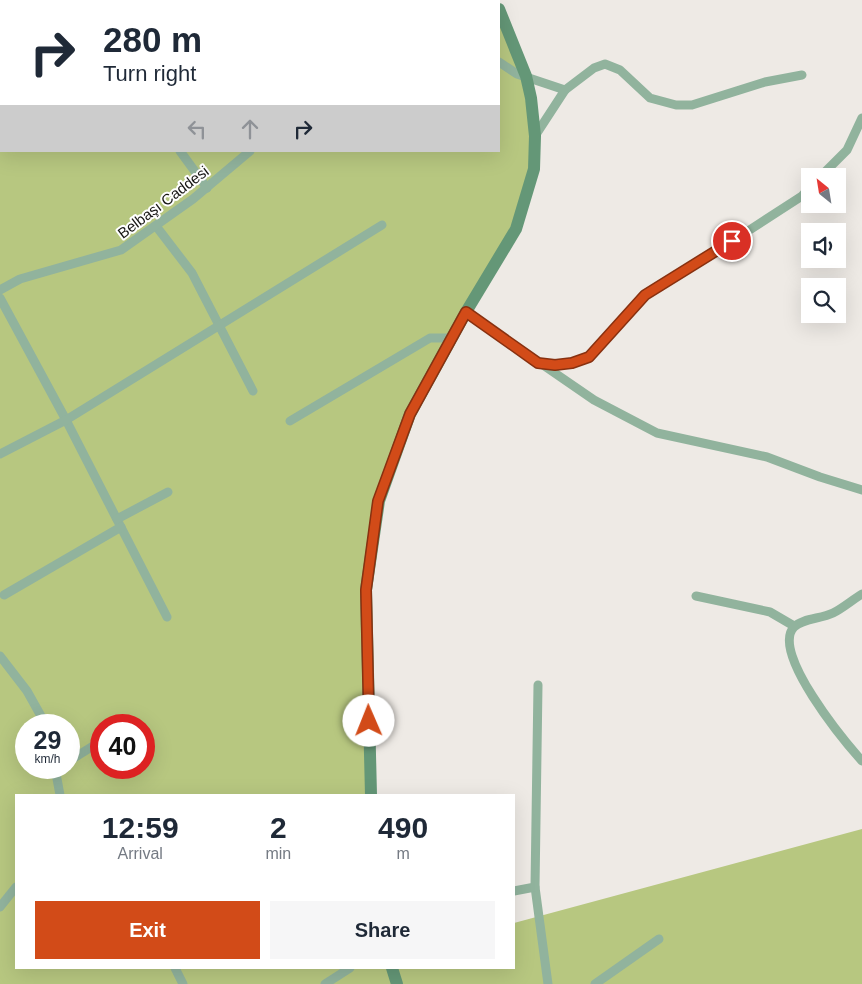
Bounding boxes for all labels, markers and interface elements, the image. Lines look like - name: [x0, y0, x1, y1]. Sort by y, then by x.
- icon: right: [20, 20, 85, 85]
- text: 280 m: [103, 20, 202, 59]
- text: Turn right: [103, 61, 196, 86]
- icon: left: [183, 115, 211, 143]
- icon: ahead: [236, 115, 264, 143]
- icon: right: [289, 115, 317, 143]
- street label: Belbaşı Caddesi: [114, 162, 212, 242]
- north arrow: [801, 168, 846, 212]
- map controls: [801, 168, 846, 323]
- pin: [711, 220, 753, 262]
- button: sound: [801, 223, 846, 268]
- icon: arrive: [718, 227, 746, 255]
- button: search: [801, 278, 846, 323]
- position arrow: [342, 694, 394, 746]
- speed limit sign: 40: [90, 714, 155, 779]
- text: 29: [34, 726, 61, 754]
- text: km/h: [34, 752, 61, 766]
- text: 12:59: [102, 811, 179, 844]
- text: 2: [270, 811, 287, 844]
- text: 490: [378, 811, 428, 844]
- text: Arrival: [118, 845, 163, 862]
- text: min: [265, 845, 291, 862]
- text: m: [396, 845, 410, 862]
- button: Exit: [35, 901, 260, 959]
- button: Share: [270, 901, 495, 959]

